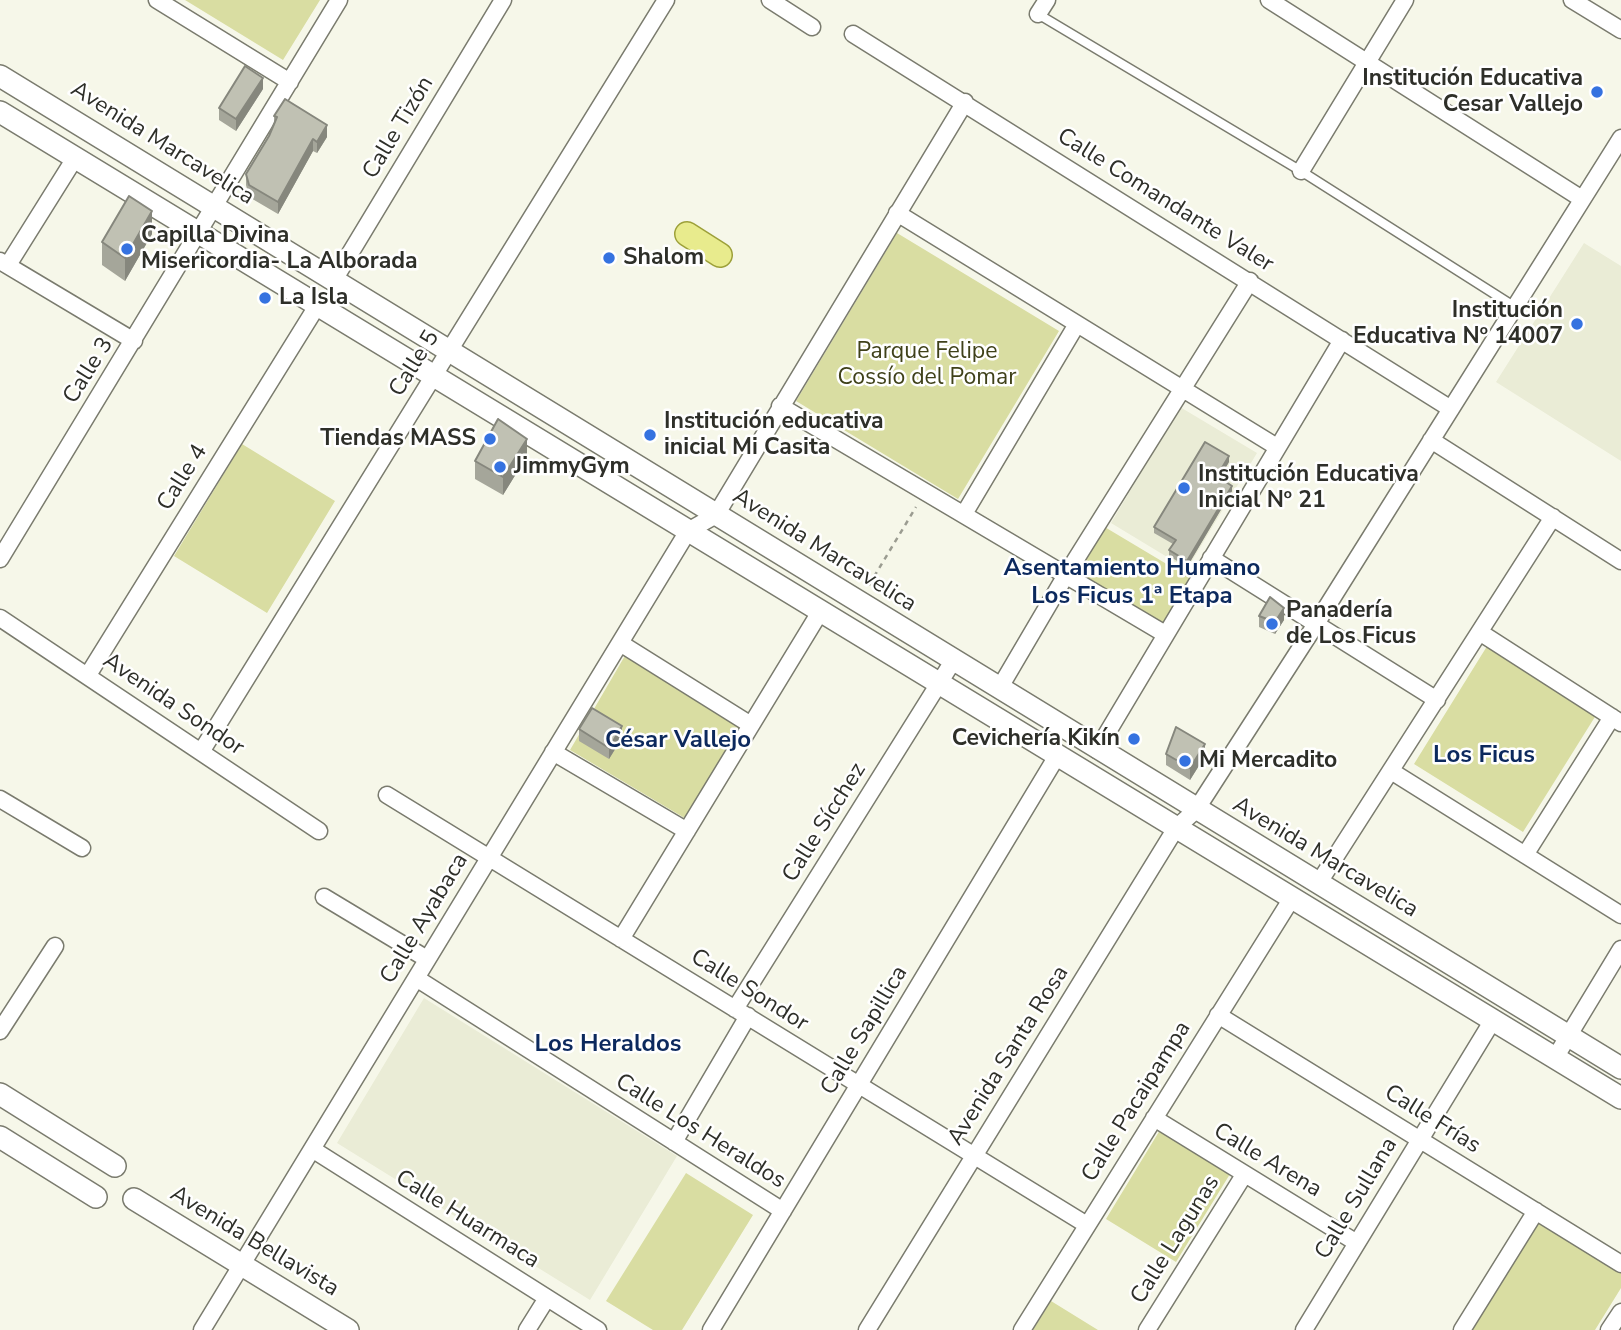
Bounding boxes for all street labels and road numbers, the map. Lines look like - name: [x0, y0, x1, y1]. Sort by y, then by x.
- street label: Calle Tizón: [358, 72, 440, 184]
- street label: Avenida Marcavelica: [65, 76, 259, 212]
- street label: Calle Comandante Valer: [1052, 123, 1278, 279]
- street label: Calle 5: [384, 326, 446, 402]
- street label: Calle 3: [58, 333, 120, 409]
- street label: Calle 4: [152, 440, 214, 516]
- street label: Avenida Marcavelica: [727, 483, 921, 619]
- street label: Avenida Sondor: [97, 648, 249, 762]
- street label: Calle Sícchez: [777, 758, 873, 888]
- street label: Avenida Marcavelica: [1227, 792, 1423, 924]
- street label: Calle Ayabaca: [375, 849, 475, 989]
- street label: Calle Sondor: [685, 944, 813, 1038]
- street label: Calle Sapillica: [816, 961, 914, 1101]
- street label: Avenida Santa Rosa: [943, 961, 1075, 1151]
- street label: Calle Pacaipampa: [1077, 1017, 1197, 1187]
- street label: Calle Los Heraldos: [610, 1069, 790, 1195]
- street label: Calle Frías: [1379, 1080, 1485, 1160]
- street label: Calle Arena: [1208, 1118, 1326, 1204]
- street label: Calle Sullana: [1310, 1133, 1404, 1265]
- street label: Calle Huarmaca: [390, 1165, 544, 1275]
- street label: Calle Lagunas: [1126, 1171, 1226, 1309]
- street label: Avenida Bellavista: [165, 1181, 343, 1303]

